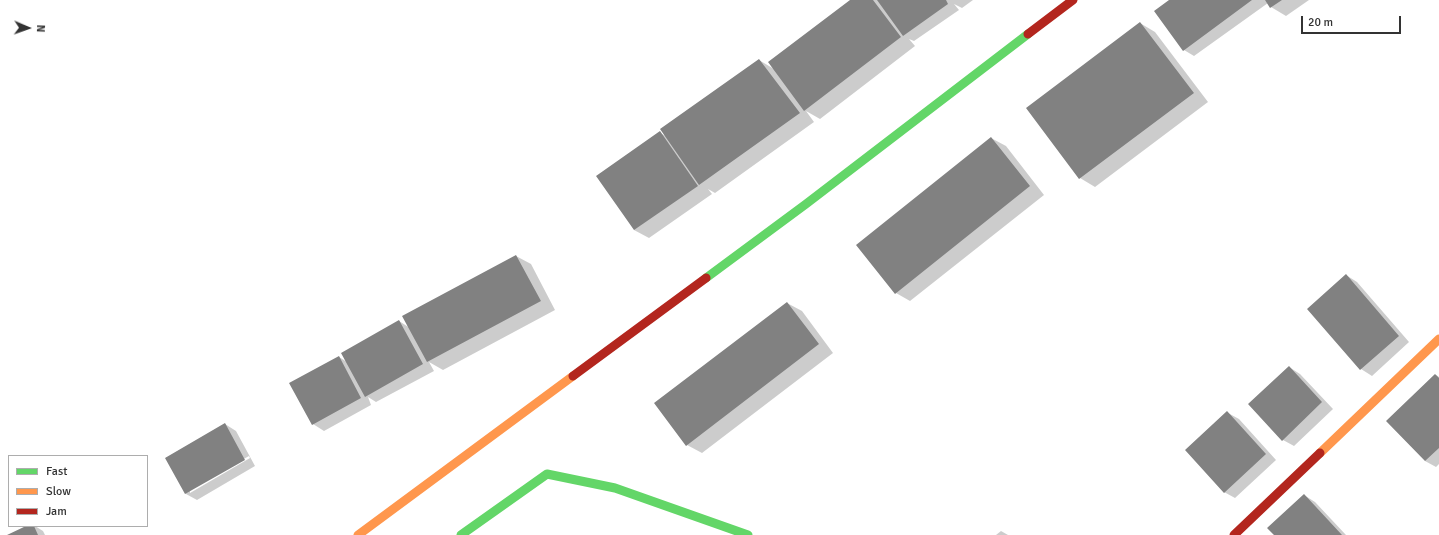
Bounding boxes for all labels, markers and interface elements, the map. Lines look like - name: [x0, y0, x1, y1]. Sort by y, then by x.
- north arrow: [8, 8, 48, 48]
- scale bar: [1303, 8, 1403, 34]
- text: 20 m: [1308, 15, 1333, 30]
- text: N: [34, 24, 47, 32]
- legend: [8, 455, 148, 527]
- text: Fast: [46, 464, 67, 479]
- text: Slow: [46, 484, 71, 499]
- text: Jam: [46, 504, 67, 519]

